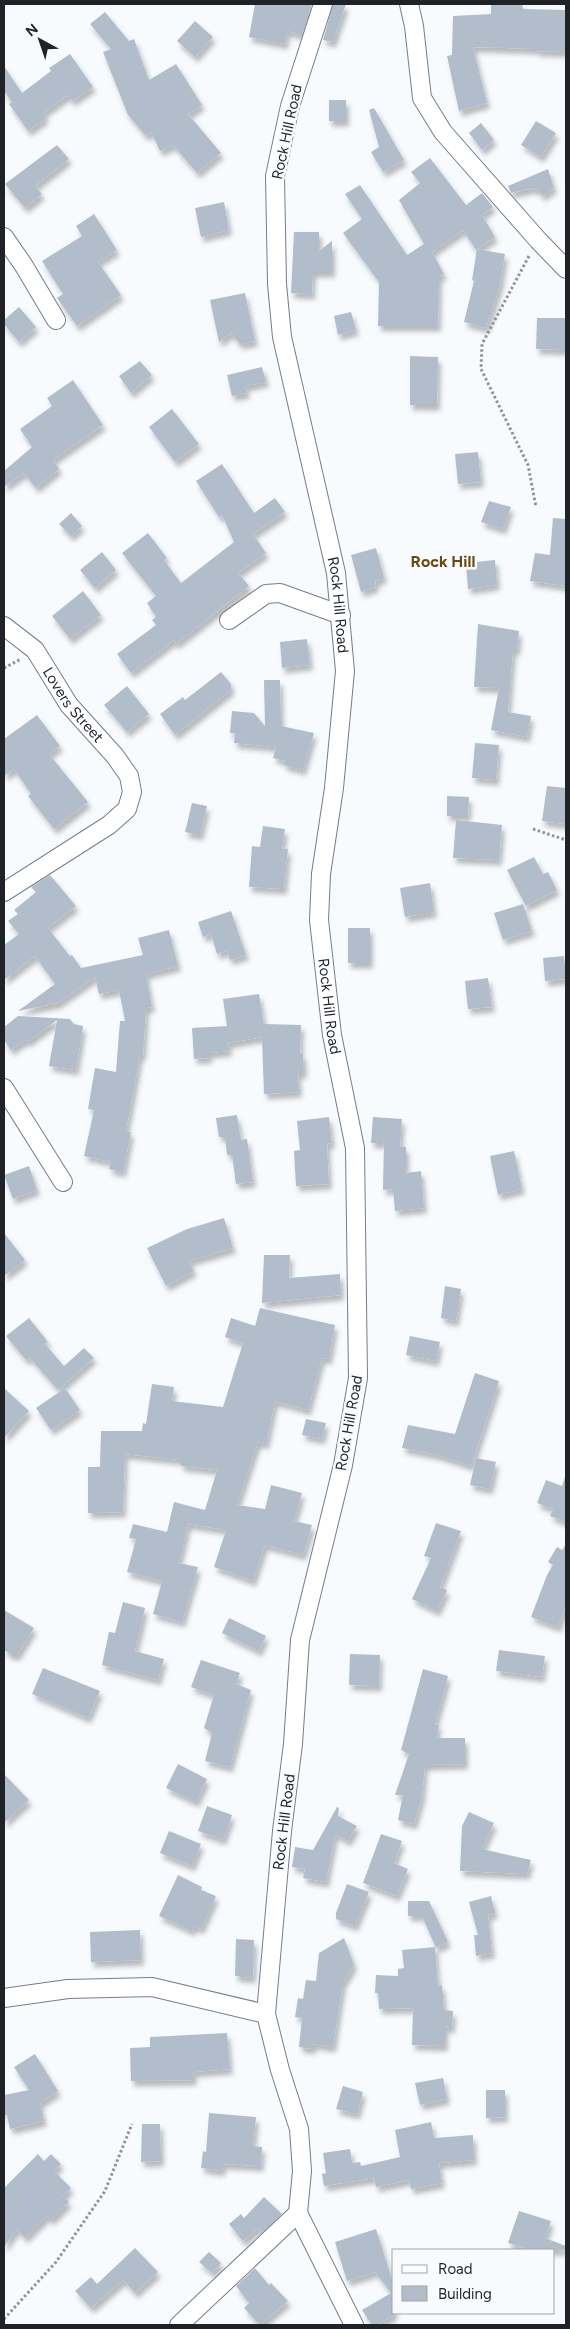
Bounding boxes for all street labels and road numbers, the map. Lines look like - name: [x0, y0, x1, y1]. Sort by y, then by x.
- street label: Rock Hill Road: [268, 83, 306, 181]
- street label: Rock Hill Road: [324, 555, 352, 654]
- street label: Lovers Street: [39, 664, 107, 746]
- street label: Rock Hill Road: [314, 957, 345, 1056]
- street label: Rock Hill Road: [332, 1374, 366, 1472]
- street label: Rock Hill Road: [269, 1773, 299, 1871]

